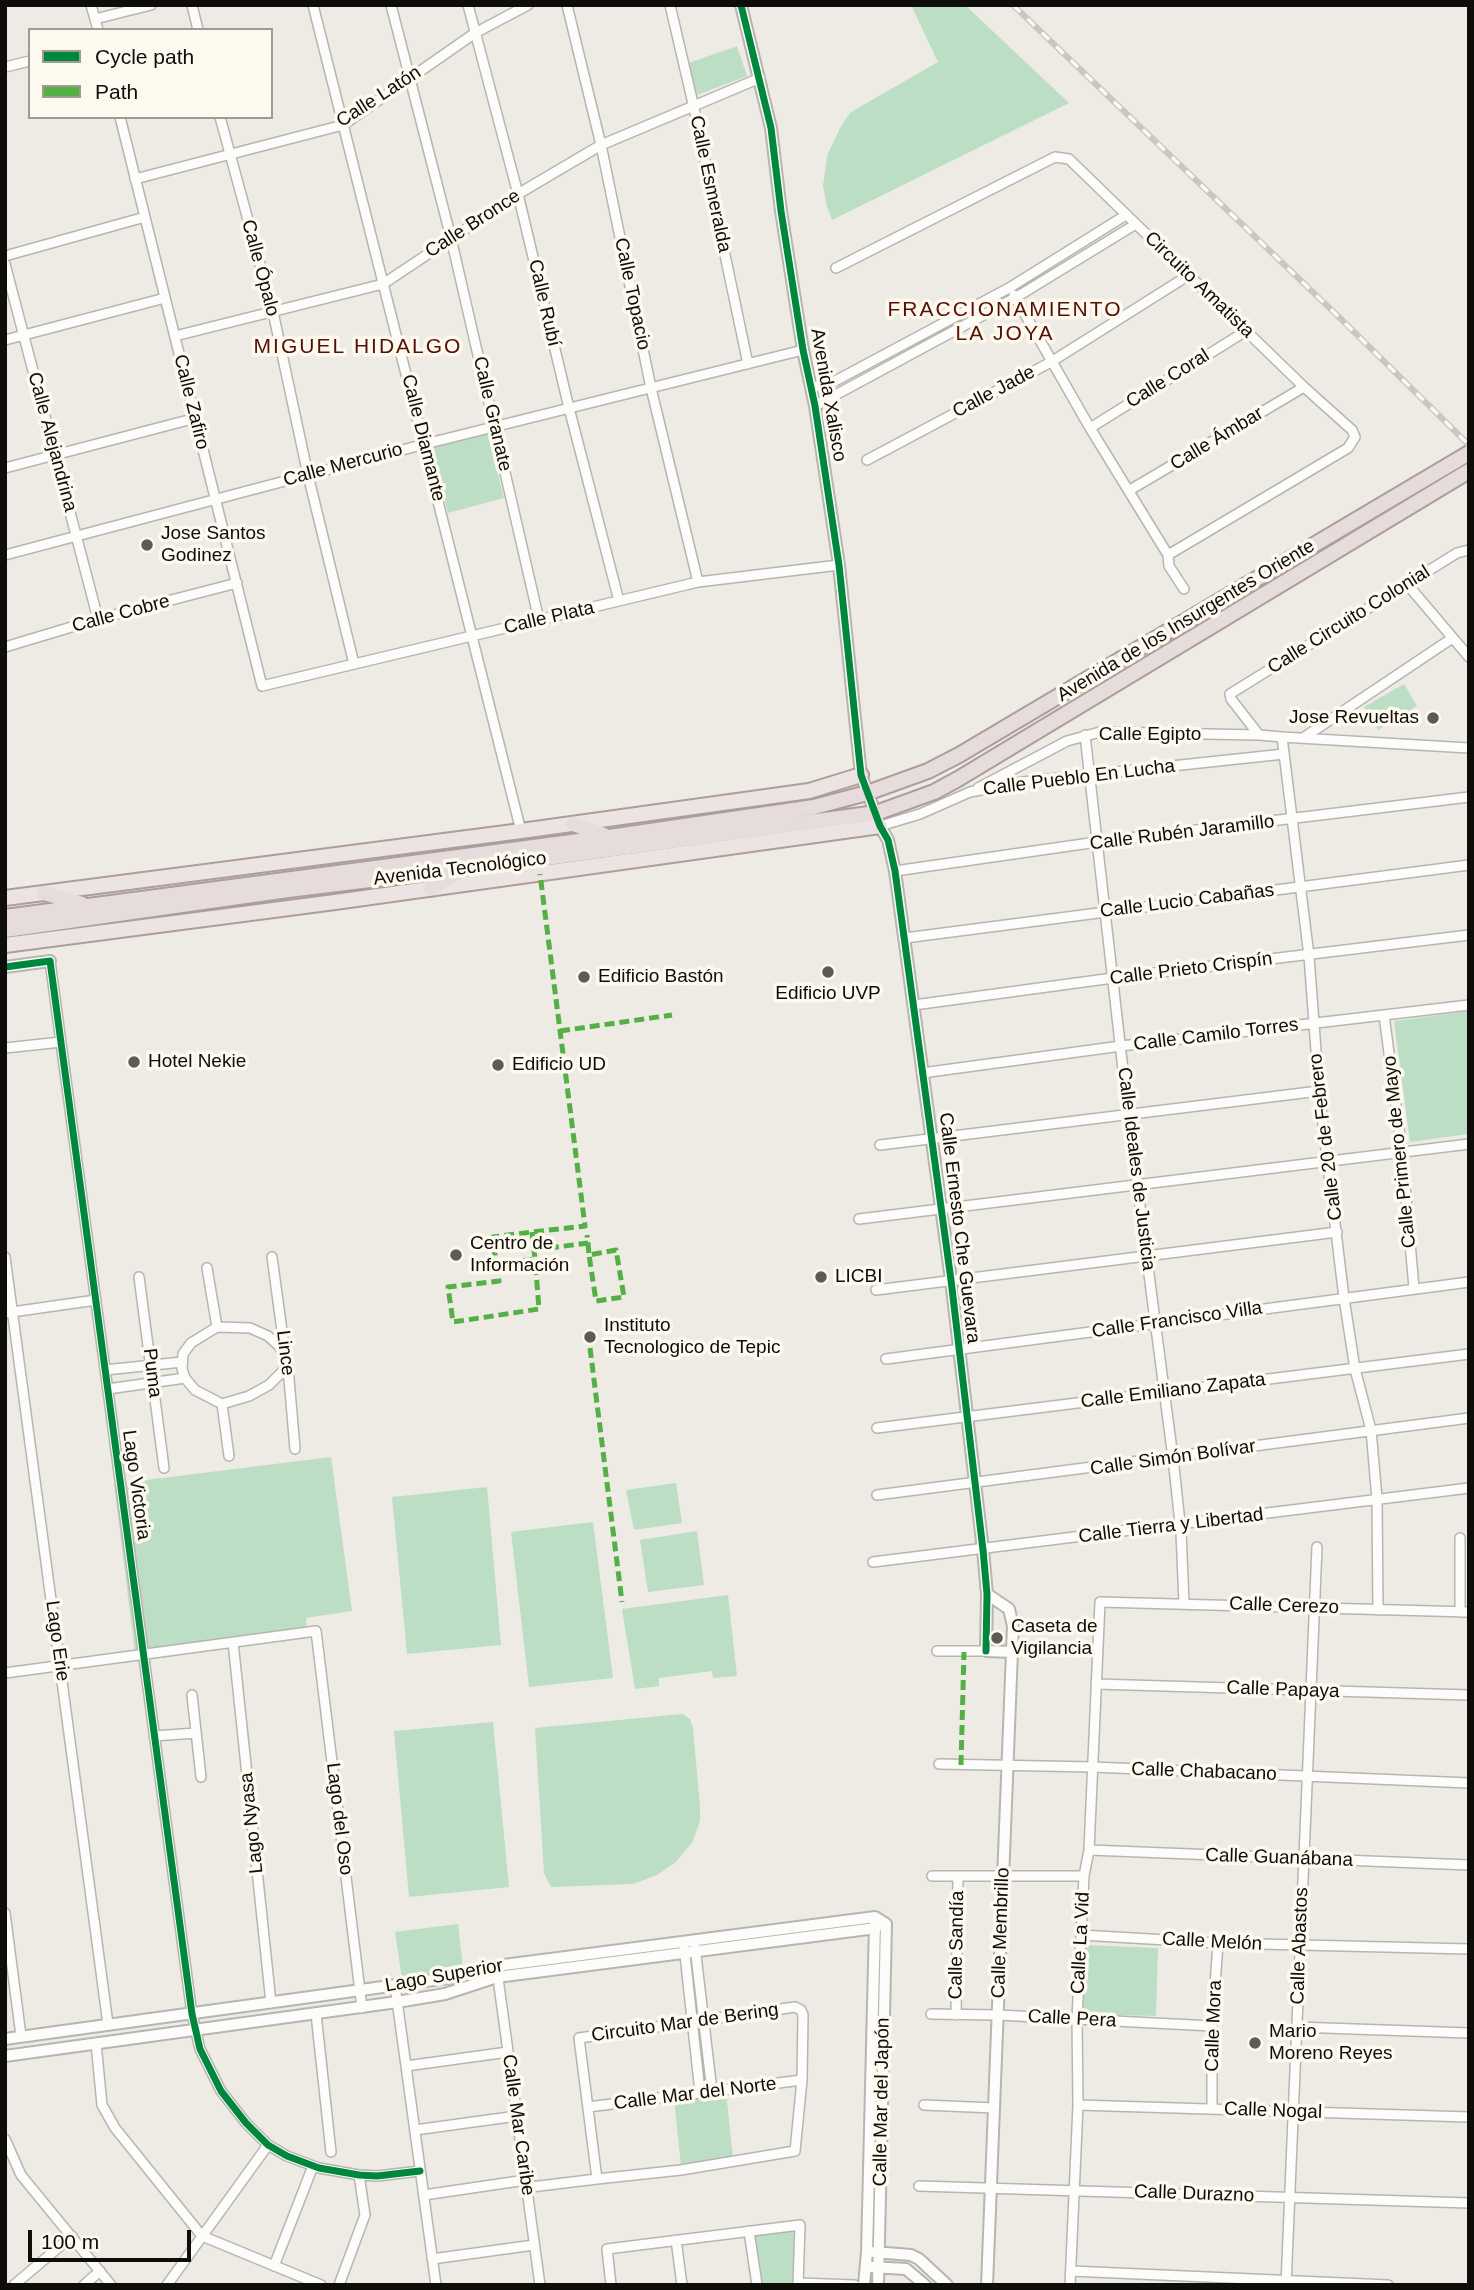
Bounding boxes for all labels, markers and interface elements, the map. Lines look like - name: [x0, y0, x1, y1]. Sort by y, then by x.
- legend: [28, 28, 273, 119]
- text: Cycle path: [95, 45, 194, 68]
- street label: Calle Latón: [332, 61, 426, 133]
- text: Path: [95, 80, 138, 103]
- street label: Calle Esmeralda: [684, 113, 736, 255]
- street label: Calle Bronce: [421, 185, 525, 263]
- street label: Calle Ópalo: [236, 217, 284, 319]
- street label: Circuito Amatista: [1139, 227, 1259, 343]
- street label: Calle Topacio: [609, 236, 655, 352]
- street label: Calle Rubí: [523, 257, 565, 349]
- district label: FRACCIONAMIENTO LA JOYA: [889, 297, 1121, 347]
- street label: Avenida Xalisco: [805, 327, 851, 463]
- district label: MIGUEL HIDALGO: [255, 334, 461, 360]
- street label: Calle Coral: [1122, 344, 1214, 414]
- street label: Calle Zafiro: [168, 352, 214, 452]
- street label: Calle Granate: [468, 354, 516, 474]
- street label: Calle Jade: [949, 361, 1039, 423]
- street label: Calle Alejandrina: [22, 370, 82, 514]
- street label: Calle Diamante: [396, 372, 450, 504]
- street label: Calle Ámbar: [1166, 402, 1268, 476]
- street label: Calle Mercurio: [281, 438, 405, 492]
- place label: Jose Santos Godinez: [161, 523, 266, 567]
- street label: Avenida de los Insurgentes Oriente: [1053, 535, 1319, 707]
- marker: Jose Santos Godinez: [139, 537, 155, 553]
- street label: Calle Circuito Colonial: [1264, 561, 1434, 679]
- street label: Calle Cobre: [70, 590, 172, 638]
- street label: Calle Plata: [502, 597, 596, 639]
- place label: Jose Revueltas: [1289, 707, 1419, 729]
- marker: Jose Revueltas: [1425, 710, 1441, 726]
- street label: Calle Egipto: [1099, 724, 1201, 746]
- street label: Calle Pueblo En Lucha: [982, 755, 1176, 801]
- street label: Calle Rubén Jaramillo: [1088, 810, 1276, 856]
- street label: Avenida Tecnológico: [372, 847, 548, 891]
- street label: Calle Lucio Cabañas: [1099, 879, 1275, 923]
- street label: Calle Prieto Crispín: [1108, 948, 1274, 990]
- marker: Edificio UVP: [820, 964, 836, 980]
- place label: Edificio Bastón: [598, 966, 724, 988]
- marker: Edificio Bastón: [576, 969, 592, 985]
- place label: Edificio UVP: [775, 983, 881, 1005]
- street label: Calle Camilo Torres: [1132, 1014, 1300, 1056]
- place label: Hotel Nekie: [148, 1051, 246, 1073]
- street label: Calle 20 de Febrero: [1304, 1052, 1348, 1222]
- marker: Hotel Nekie: [126, 1054, 142, 1070]
- place label: Edificio UD: [512, 1054, 606, 1076]
- street label: Calle Primero de Mayo: [1379, 1055, 1421, 1249]
- marker: Edificio UD: [490, 1057, 506, 1073]
- street label: Calle Ideales de Justicia: [1112, 1066, 1160, 1272]
- street label: Calle Ernesto Che Guevara: [934, 1111, 984, 1345]
- place label: Centro de Información: [470, 1233, 569, 1277]
- marker: Centro de Información: [448, 1247, 464, 1263]
- place label: LICBI: [835, 1266, 883, 1288]
- marker: LICBI: [813, 1269, 829, 1285]
- street label: Calle Francisco Villa: [1090, 1297, 1264, 1343]
- place label: Instituto Tecnologico de Tepic: [604, 1315, 780, 1359]
- street label: Lince: [271, 1329, 299, 1377]
- marker: Instituto Tecnologico de Tepic: [582, 1329, 598, 1345]
- street label: Puma: [138, 1347, 166, 1399]
- street label: Calle Emiliano Zapata: [1079, 1368, 1267, 1414]
- street label: Lago Victoria: [117, 1429, 155, 1541]
- street label: Calle Simón Bolívar: [1089, 1435, 1257, 1481]
- street label: Calle Tierra y Libertad: [1077, 1503, 1265, 1549]
- street label: Calle Cerezo: [1229, 1593, 1339, 1619]
- street label: Lago Erie: [40, 1599, 74, 1683]
- place label: Caseta de Vigilancia: [1011, 1616, 1098, 1660]
- marker: Caseta de Vigilancia: [989, 1630, 1005, 1646]
- street label: Calle Papaya: [1226, 1677, 1340, 1703]
- street label: Calle Chabacano: [1131, 1758, 1277, 1786]
- street label: Lago del Oso: [321, 1762, 357, 1876]
- street label: Lago Nyasa: [235, 1771, 269, 1875]
- street label: Calle Guanábana: [1205, 1844, 1353, 1872]
- street label: Calle Membrillo: [987, 1867, 1015, 1999]
- street label: Calle Abastos: [1287, 1887, 1313, 2005]
- street label: Calle Sandía: [945, 1890, 969, 2000]
- street label: Calle La Vid: [1067, 1891, 1095, 1995]
- street label: Calle Melón: [1161, 1928, 1263, 1956]
- street label: Lago Superior: [383, 1954, 505, 1998]
- street label: Calle Mora: [1201, 1980, 1227, 2072]
- street label: Circuito Mar de Bering: [590, 1999, 780, 2047]
- street label: Calle Pera: [1027, 2005, 1117, 2033]
- street label: Calle Mar del Japón: [869, 2017, 895, 2187]
- place label: Mario Moreno Reyes: [1269, 2021, 1393, 2065]
- marker: Mario Moreno Reyes: [1247, 2035, 1263, 2051]
- street label: Calle Mar Caribe: [497, 2053, 539, 2197]
- street label: Calle Mar del Norte: [612, 2073, 778, 2115]
- street label: Calle Nogal: [1224, 2098, 1322, 2124]
- street label: Calle Durazno: [1133, 2181, 1255, 2207]
- scale bar: [32, 2216, 194, 2260]
- text: 100 m: [41, 2230, 99, 2253]

